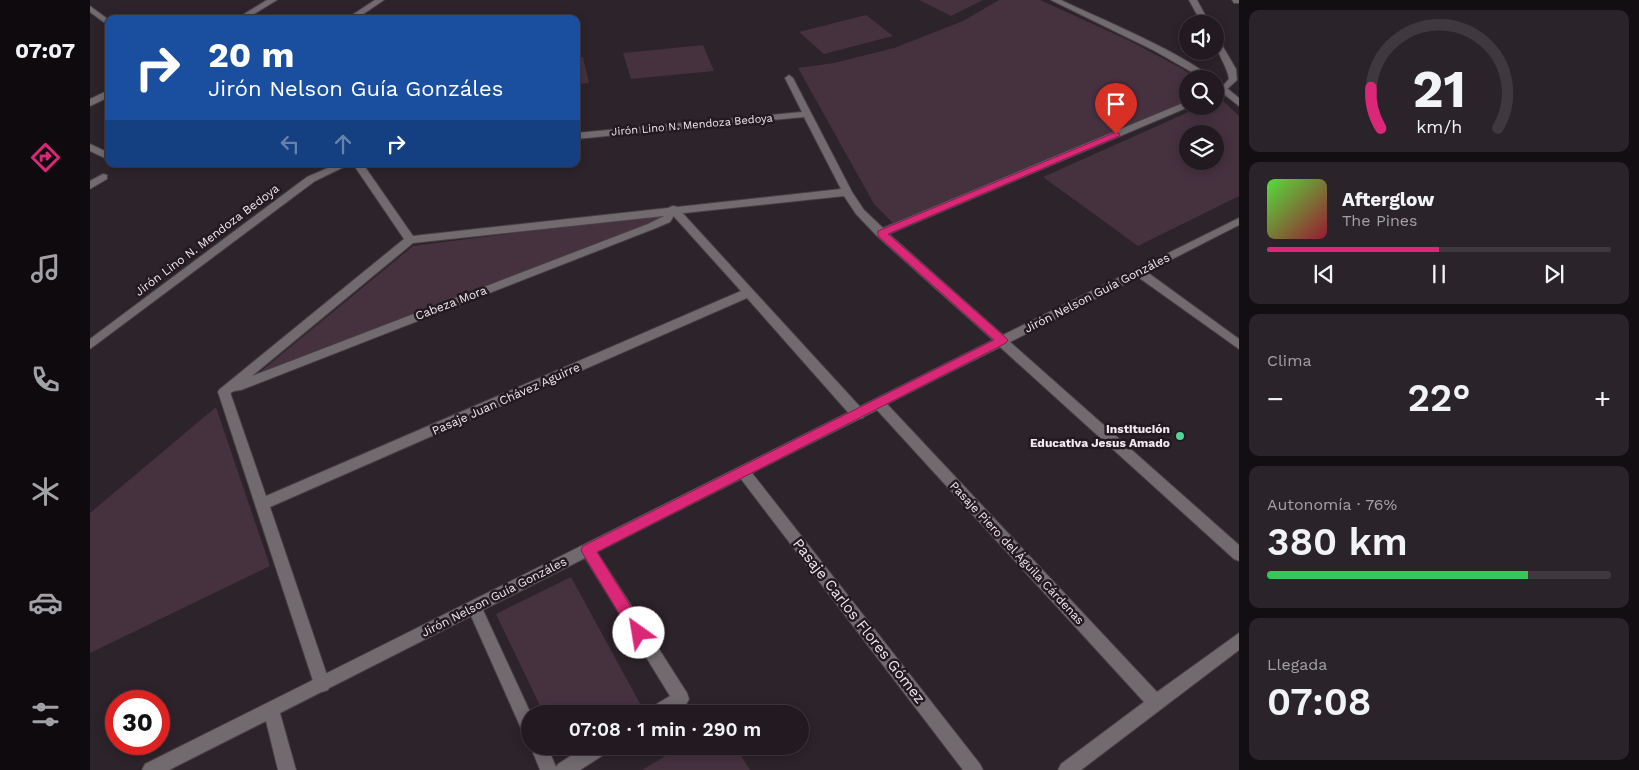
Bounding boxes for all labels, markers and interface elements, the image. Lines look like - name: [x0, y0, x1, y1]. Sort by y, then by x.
- map controls: [1179, 15, 1224, 170]
- button: sound: [1179, 15, 1224, 60]
- text: 20 m: [208, 34, 294, 76]
- icon: right: [125, 35, 190, 100]
- text: 07:07: [15, 38, 75, 63]
- text: 21: [1412, 59, 1466, 120]
- button: search: [1179, 70, 1224, 115]
- text: Jirón Nelson Guía Gonzáles: [208, 76, 503, 101]
- pin: [1095, 83, 1137, 134]
- icon: arrive: [1102, 90, 1130, 118]
- street label: Jirón Lino N. Mendoza Bedoya: [611, 111, 773, 139]
- text: km/h: [1416, 116, 1462, 137]
- button: layers: [1179, 125, 1224, 170]
- icon: left: [276, 130, 304, 158]
- icon: ahead: [329, 130, 357, 158]
- icon: right: [382, 130, 410, 158]
- icon: directions: [28, 140, 63, 175]
- street label: Jirón Lino N. Mendoza Bedoya: [132, 181, 282, 299]
- text: Afterglow: [1342, 188, 1434, 211]
- text: The Pines: [1342, 211, 1418, 230]
- street label: Jirón Nelson Guía Gonzáles: [1022, 250, 1172, 336]
- icon: music: [28, 251, 63, 286]
- icon: previous: [1310, 260, 1338, 288]
- icon: pause: [1425, 260, 1453, 288]
- icon: next: [1540, 260, 1568, 288]
- street label: Cabeza Mora: [413, 283, 489, 323]
- text: Clima: [1267, 351, 1311, 370]
- street label: Pasaje Juan Chávez Aguirre: [430, 360, 582, 438]
- icon: phone: [28, 362, 63, 397]
- text: 22°: [1407, 376, 1471, 420]
- text: −: [1267, 382, 1284, 415]
- text: +: [1594, 382, 1611, 415]
- place label: Institución Educativa Jesus Amado: [1030, 422, 1170, 450]
- marker: Institución Educativa Jesus Amado: [1174, 430, 1186, 442]
- icon: climate: [28, 474, 63, 509]
- street label: Pasaje Piero del Águila Cárdenas: [947, 479, 1087, 627]
- text: Autonomía · 76%: [1267, 495, 1397, 514]
- text: 380 km: [1267, 520, 1408, 564]
- street label: Pasaje Carlos Flores Gómez: [789, 535, 929, 707]
- street label: Jirón Nelson Guía Gonzáles: [419, 554, 569, 640]
- icon: car: [28, 585, 63, 620]
- position arrow: [612, 606, 664, 658]
- text: Llegada: [1267, 655, 1327, 674]
- text: 07:08: [1267, 680, 1372, 724]
- speed limit sign: 30: [105, 690, 170, 755]
- icon: filters: [28, 697, 63, 732]
- text: 07:08 · 1 min · 290 m: [569, 718, 761, 741]

